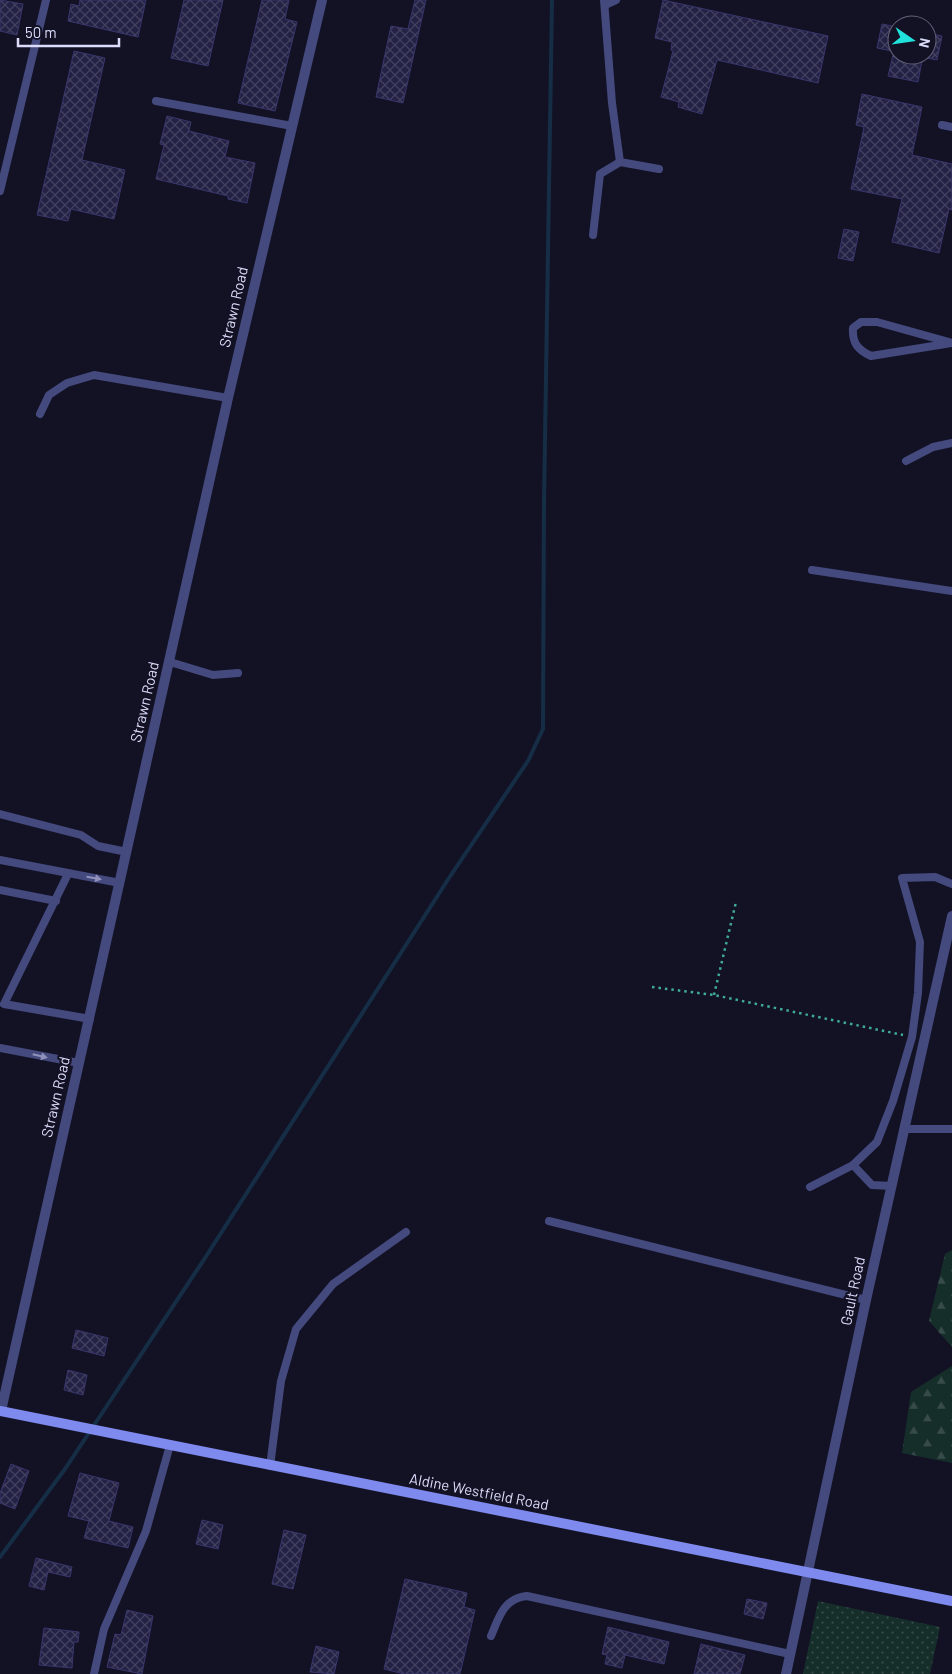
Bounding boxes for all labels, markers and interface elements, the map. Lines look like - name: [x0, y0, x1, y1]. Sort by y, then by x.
- scale bar: [18, 15, 119, 47]
- north arrow: [887, 15, 937, 65]
- text: 50 m: [25, 23, 57, 41]
- text: N: [916, 37, 934, 49]
- street label: Strawn Road: [215, 265, 251, 349]
- street label: Strawn Road: [126, 660, 162, 744]
- one-way arrow: [87, 875, 103, 883]
- one-way arrow: [32, 1052, 47, 1060]
- street label: Strawn Road: [37, 1055, 73, 1139]
- street label: Gault Road: [836, 1255, 868, 1327]
- street label: Aldine Westfield Road: [408, 1469, 550, 1513]

